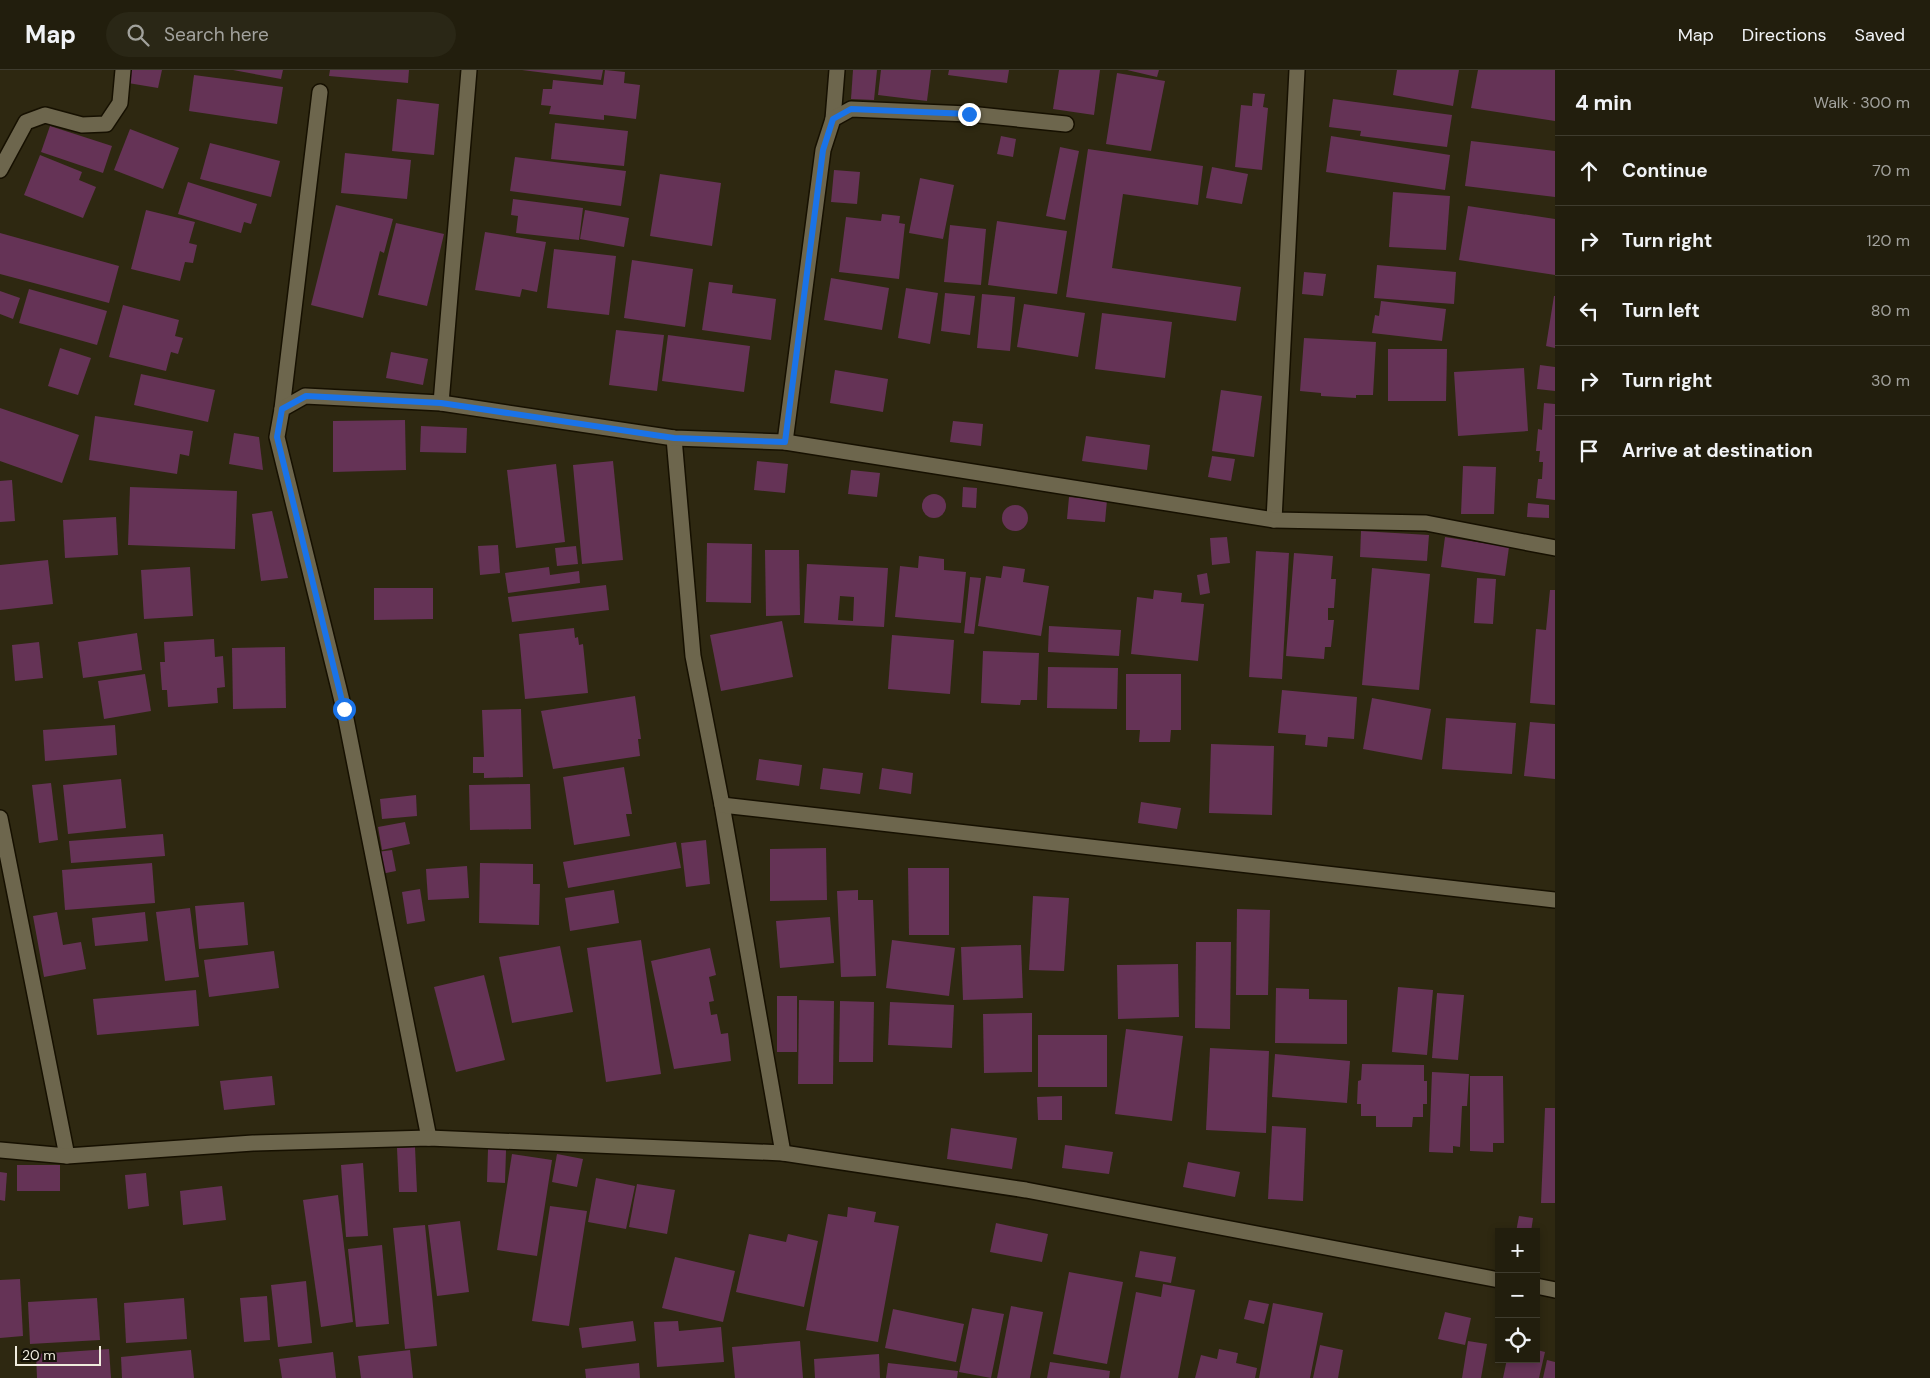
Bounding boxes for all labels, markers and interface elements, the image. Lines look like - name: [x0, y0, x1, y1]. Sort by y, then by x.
- search box: [106, 12, 456, 57]
- text: Map: [25, 19, 76, 50]
- icon: search: [124, 21, 152, 49]
- text: Search here: [164, 22, 269, 47]
- text: Map: [1678, 23, 1714, 47]
- text: Directions: [1742, 23, 1827, 47]
- text: Saved: [1855, 23, 1905, 47]
- text: 4 min: [1575, 89, 1632, 117]
- text: Walk · 300 m: [1813, 92, 1910, 113]
- route end: [958, 103, 981, 126]
- icon: ahead: [1575, 157, 1603, 185]
- text: Continue: [1622, 158, 1708, 183]
- text: 70 m: [1872, 160, 1910, 181]
- icon: right: [1575, 227, 1603, 255]
- text: Turn right: [1622, 228, 1712, 253]
- text: 120 m: [1866, 230, 1910, 251]
- icon: left: [1575, 297, 1603, 325]
- text: Turn left: [1622, 298, 1700, 323]
- text: 80 m: [1871, 300, 1910, 321]
- icon: right: [1575, 367, 1603, 395]
- text: Turn right: [1622, 368, 1712, 393]
- text: 30 m: [1871, 370, 1910, 391]
- icon: arrive: [1575, 437, 1603, 465]
- text: Arrive at destination: [1622, 438, 1813, 463]
- route start: [333, 698, 356, 721]
- map controls: [1495, 1228, 1540, 1363]
- button: +: [1495, 1228, 1540, 1273]
- button: −: [1495, 1273, 1540, 1318]
- button: locate: [1495, 1318, 1540, 1363]
- scale bar: [15, 1343, 101, 1366]
- text: 20 m: [22, 1346, 56, 1364]

